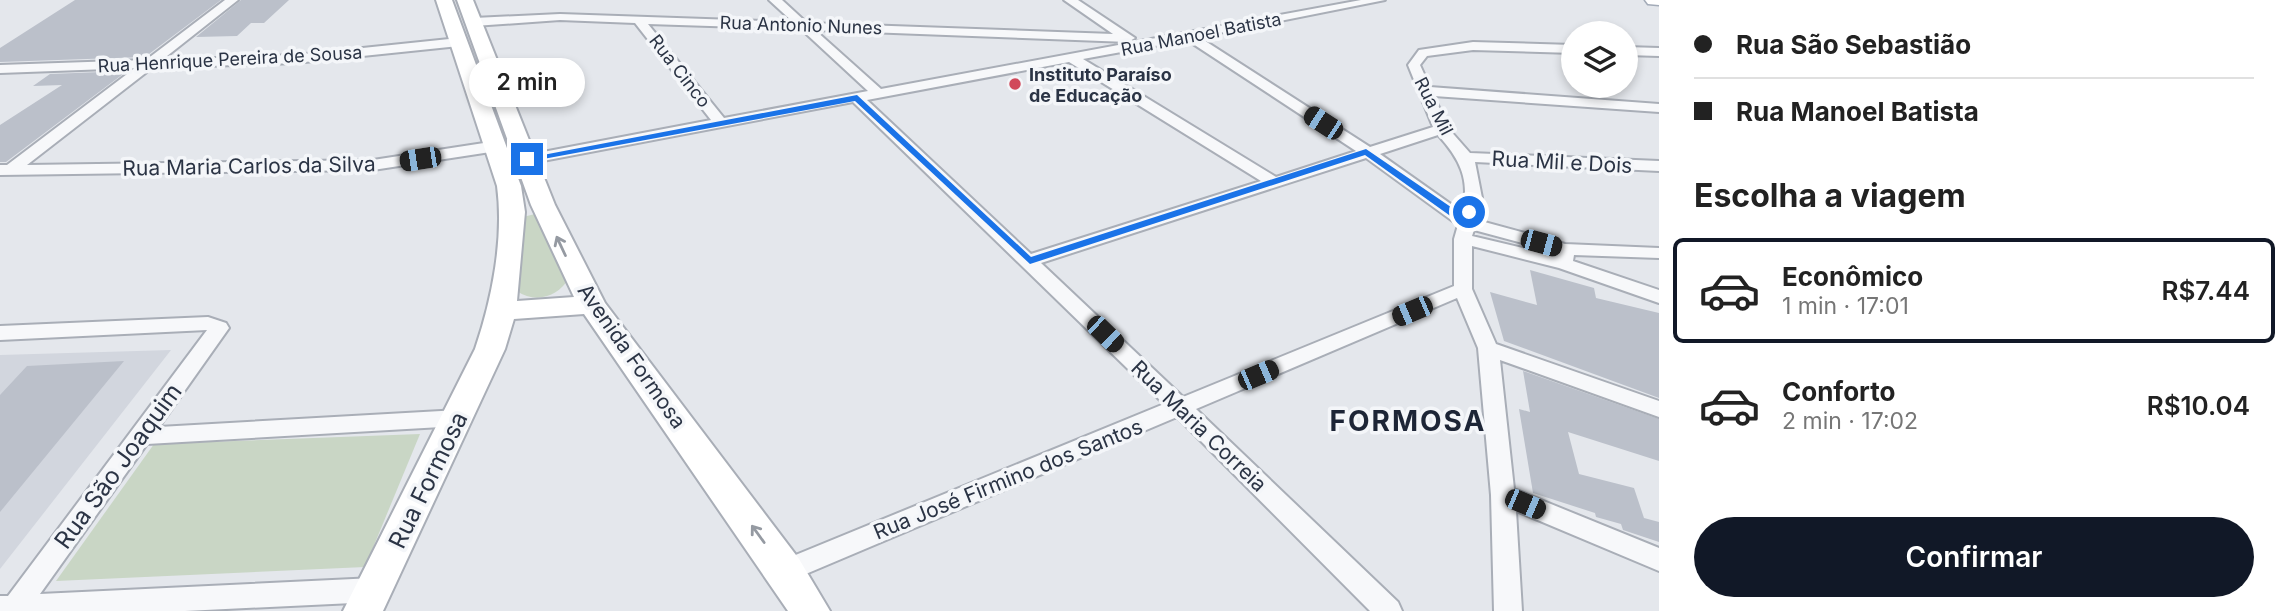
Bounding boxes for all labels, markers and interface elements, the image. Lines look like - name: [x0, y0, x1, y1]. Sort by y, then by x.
- street label: Rua Manoel Batista: [1119, 8, 1283, 60]
- street label: Rua Antonio Nunes: [719, 12, 883, 38]
- map controls: [1561, 21, 1638, 98]
- button: layers: [1561, 21, 1638, 98]
- text: Rua São Sebastião: [1736, 29, 1971, 60]
- street label: Rua Cinco: [645, 30, 715, 112]
- street label: Rua Henrique Pereira de Sousa: [97, 42, 363, 76]
- callout: 2 min: [469, 58, 585, 106]
- place label: Instituto Paraíso de Educação: [1029, 64, 1172, 106]
- text: 2 min: [497, 68, 557, 96]
- street label: Rua Mil: [1410, 73, 1458, 139]
- marker: Instituto Paraíso de Educação: [1007, 76, 1023, 92]
- text: Rua Manoel Batista: [1736, 96, 1979, 127]
- car: [1300, 103, 1347, 143]
- route end: [511, 143, 543, 175]
- car: [398, 145, 443, 173]
- street label: Rua Mil e Dois: [1491, 146, 1633, 178]
- street label: Rua Maria Carlos da Silva: [122, 151, 376, 181]
- text: Escolha a viagem: [1694, 176, 1966, 215]
- route start: [1453, 196, 1485, 228]
- car: [1518, 227, 1565, 259]
- one-way arrow: [554, 236, 568, 257]
- icon: car: [1698, 259, 1761, 322]
- text: Econômico: [1782, 261, 1923, 292]
- text: R$7.44: [2161, 275, 2250, 306]
- street label: Avenida Formosa: [573, 279, 691, 433]
- text: 1 min · 17:01: [1782, 292, 1909, 320]
- car: [1389, 293, 1436, 329]
- car: [1083, 312, 1128, 356]
- street label: Rua Maria Correia: [1126, 355, 1272, 497]
- car: [1235, 357, 1282, 393]
- icon: car: [1698, 374, 1761, 437]
- text: Conforto: [1782, 376, 1895, 407]
- street label: Rua São Joaquim: [48, 378, 188, 554]
- text: R$10.04: [2147, 390, 2250, 421]
- district label: FORMOSA: [1330, 404, 1486, 438]
- street label: Rua Formosa: [382, 407, 474, 553]
- text: 2 min · 17:02: [1782, 407, 1918, 435]
- street label: Rua José Firmino dos Santos: [870, 413, 1146, 545]
- car: [1502, 486, 1549, 522]
- button: Confirmar: [1694, 517, 2254, 597]
- one-way arrow: [751, 525, 766, 544]

